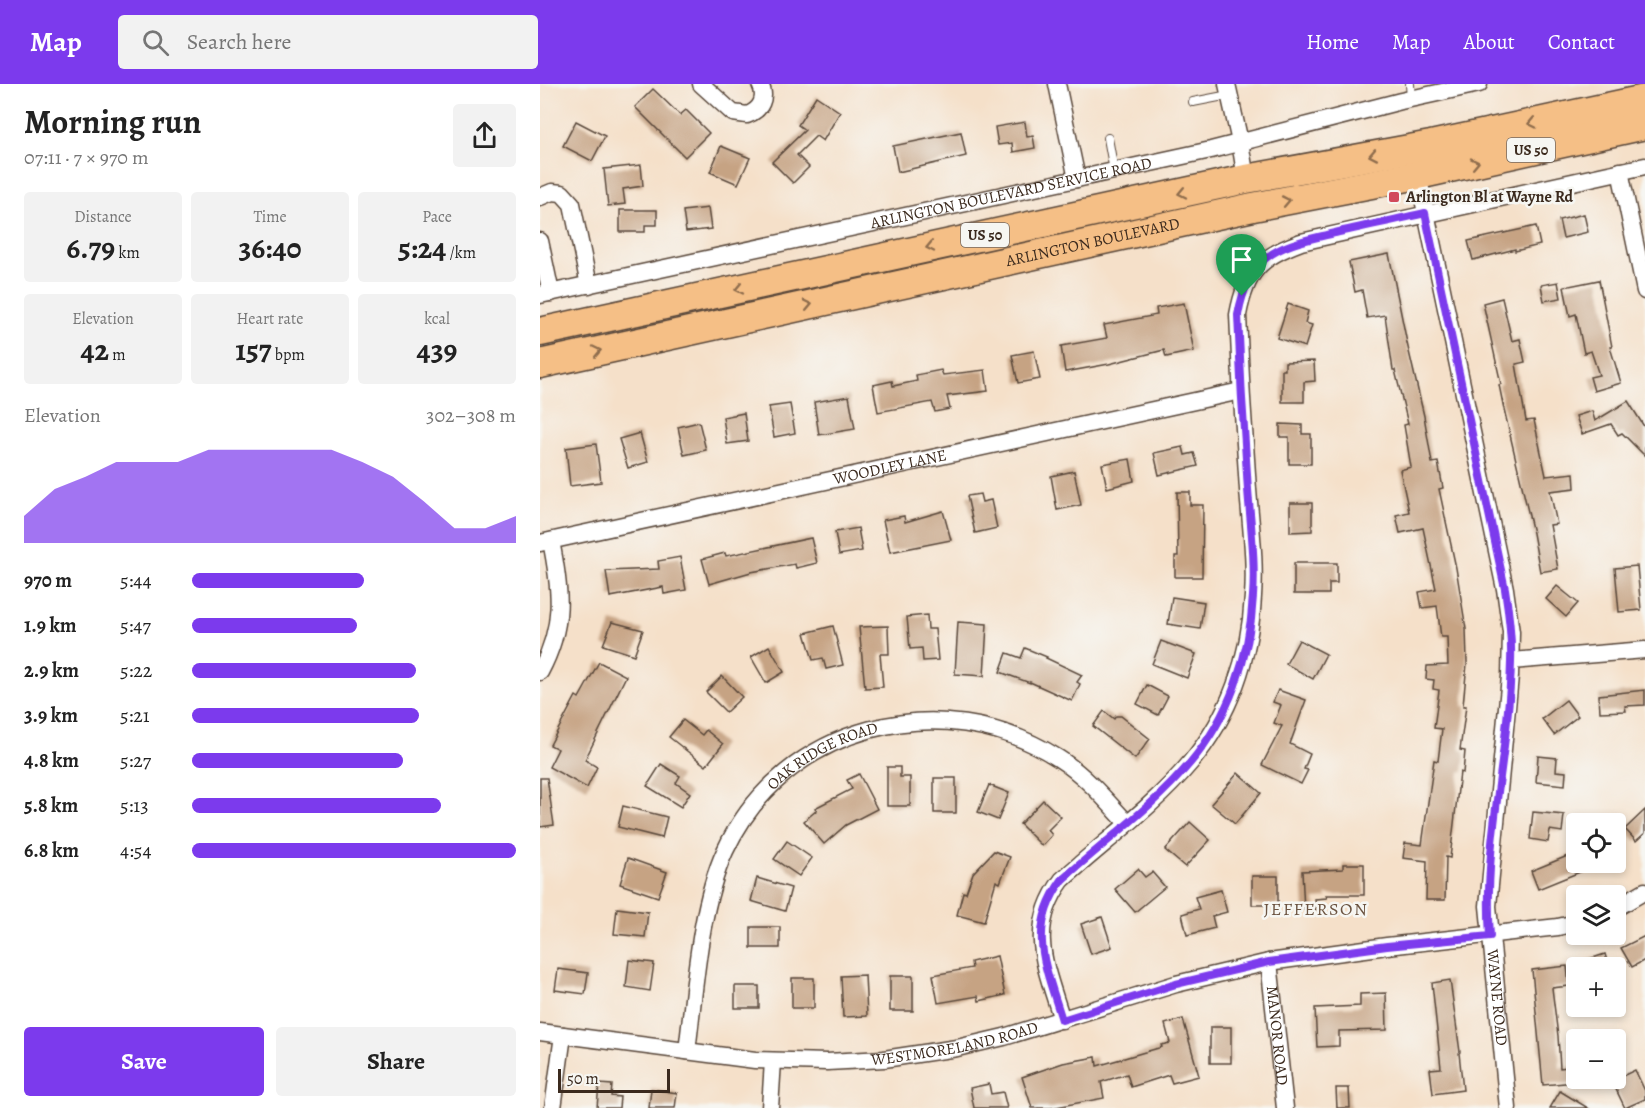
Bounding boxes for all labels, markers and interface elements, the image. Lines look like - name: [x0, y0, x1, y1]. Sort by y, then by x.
- search box: [118, 15, 538, 69]
- text: Map: [30, 23, 82, 61]
- icon: search: [139, 26, 172, 59]
- text: Search here: [187, 27, 291, 57]
- text: Home: [1306, 28, 1359, 56]
- text: Map: [1392, 28, 1430, 56]
- text: About: [1463, 28, 1515, 56]
- text: Contact: [1548, 28, 1615, 56]
- text: Morning run: [24, 99, 201, 144]
- button: share: [453, 104, 516, 167]
- one-way arrow: [1527, 115, 1537, 128]
- road number: US 50: [1507, 138, 1555, 162]
- text: 07:11 · 7 × 970 m: [24, 144, 149, 171]
- one-way arrow: [1368, 148, 1378, 161]
- street label: ARLINGTON BOULEVARD SERVICE ROAD: [867, 152, 1154, 234]
- one-way arrow: [1469, 157, 1479, 170]
- one-way arrow: [1177, 186, 1187, 199]
- place label: Arlington Bl at Wayne Rd: [1405, 186, 1573, 208]
- marker: Arlington Bl at Wayne Rd: [1387, 190, 1401, 204]
- one-way arrow: [1281, 195, 1291, 208]
- text: Distance: [74, 206, 132, 228]
- text: Time: [253, 206, 287, 228]
- text: Pace: [422, 206, 452, 228]
- street label: ARLINGTON BOULEVARD: [1003, 212, 1182, 272]
- road number: US 50: [961, 223, 1009, 247]
- text: 6.79: [66, 228, 115, 268]
- text: 36:40: [238, 228, 302, 268]
- text: 5:24: [398, 228, 446, 268]
- pin: [1216, 234, 1267, 296]
- one-way arrow: [925, 240, 935, 253]
- text: km: [115, 242, 140, 264]
- text: /km: [446, 242, 476, 264]
- icon: arrive: [1225, 243, 1258, 276]
- one-way arrow: [734, 281, 744, 294]
- one-way arrow: [803, 300, 813, 313]
- text: Elevation: [72, 308, 134, 330]
- text: Heart rate: [237, 308, 303, 330]
- text: kcal: [424, 308, 450, 330]
- text: 42: [80, 330, 109, 370]
- text: 157: [235, 330, 272, 370]
- text: 439: [417, 330, 457, 370]
- text: m: [109, 344, 126, 366]
- text: bpm: [272, 344, 305, 366]
- one-way arrow: [592, 345, 602, 358]
- text: Elevation: [24, 402, 101, 429]
- text: 302–308 m: [426, 402, 516, 429]
- street label: WOODLEY LANE: [830, 444, 949, 490]
- text: 970 m: [24, 567, 72, 594]
- text: 5:44: [120, 567, 151, 594]
- text: 1.9 km: [24, 612, 77, 639]
- text: 5:47: [120, 612, 151, 639]
- text: 2.9 km: [24, 657, 79, 684]
- text: 5:22: [120, 657, 152, 684]
- text: 3.9 km: [24, 702, 78, 729]
- text: 5:21: [120, 702, 150, 729]
- street label: OAK RIDGE ROAD: [762, 717, 880, 795]
- text: 4.8 km: [24, 747, 79, 774]
- text: 5:27: [120, 747, 151, 774]
- text: 5.8 km: [24, 792, 78, 819]
- text: 5:13: [120, 792, 149, 819]
- map controls: [1566, 813, 1626, 1089]
- button: locate: [1566, 813, 1626, 873]
- text: 6.8 km: [24, 837, 79, 864]
- text: 4:54: [120, 837, 151, 864]
- button: layers: [1566, 885, 1626, 945]
- district label: JEFFERSON: [1264, 897, 1368, 921]
- street label: WAYNE ROAD: [1481, 947, 1513, 1047]
- button: +: [1566, 957, 1626, 1017]
- street label: MANOR ROAD: [1261, 985, 1293, 1086]
- street label: WESTMORELAND ROAD: [869, 1016, 1041, 1071]
- button: Save: [24, 1027, 264, 1096]
- button: Share: [276, 1027, 516, 1096]
- button: −: [1566, 1029, 1626, 1089]
- scale bar: [558, 1066, 670, 1094]
- text: 50 m: [567, 1068, 599, 1090]

